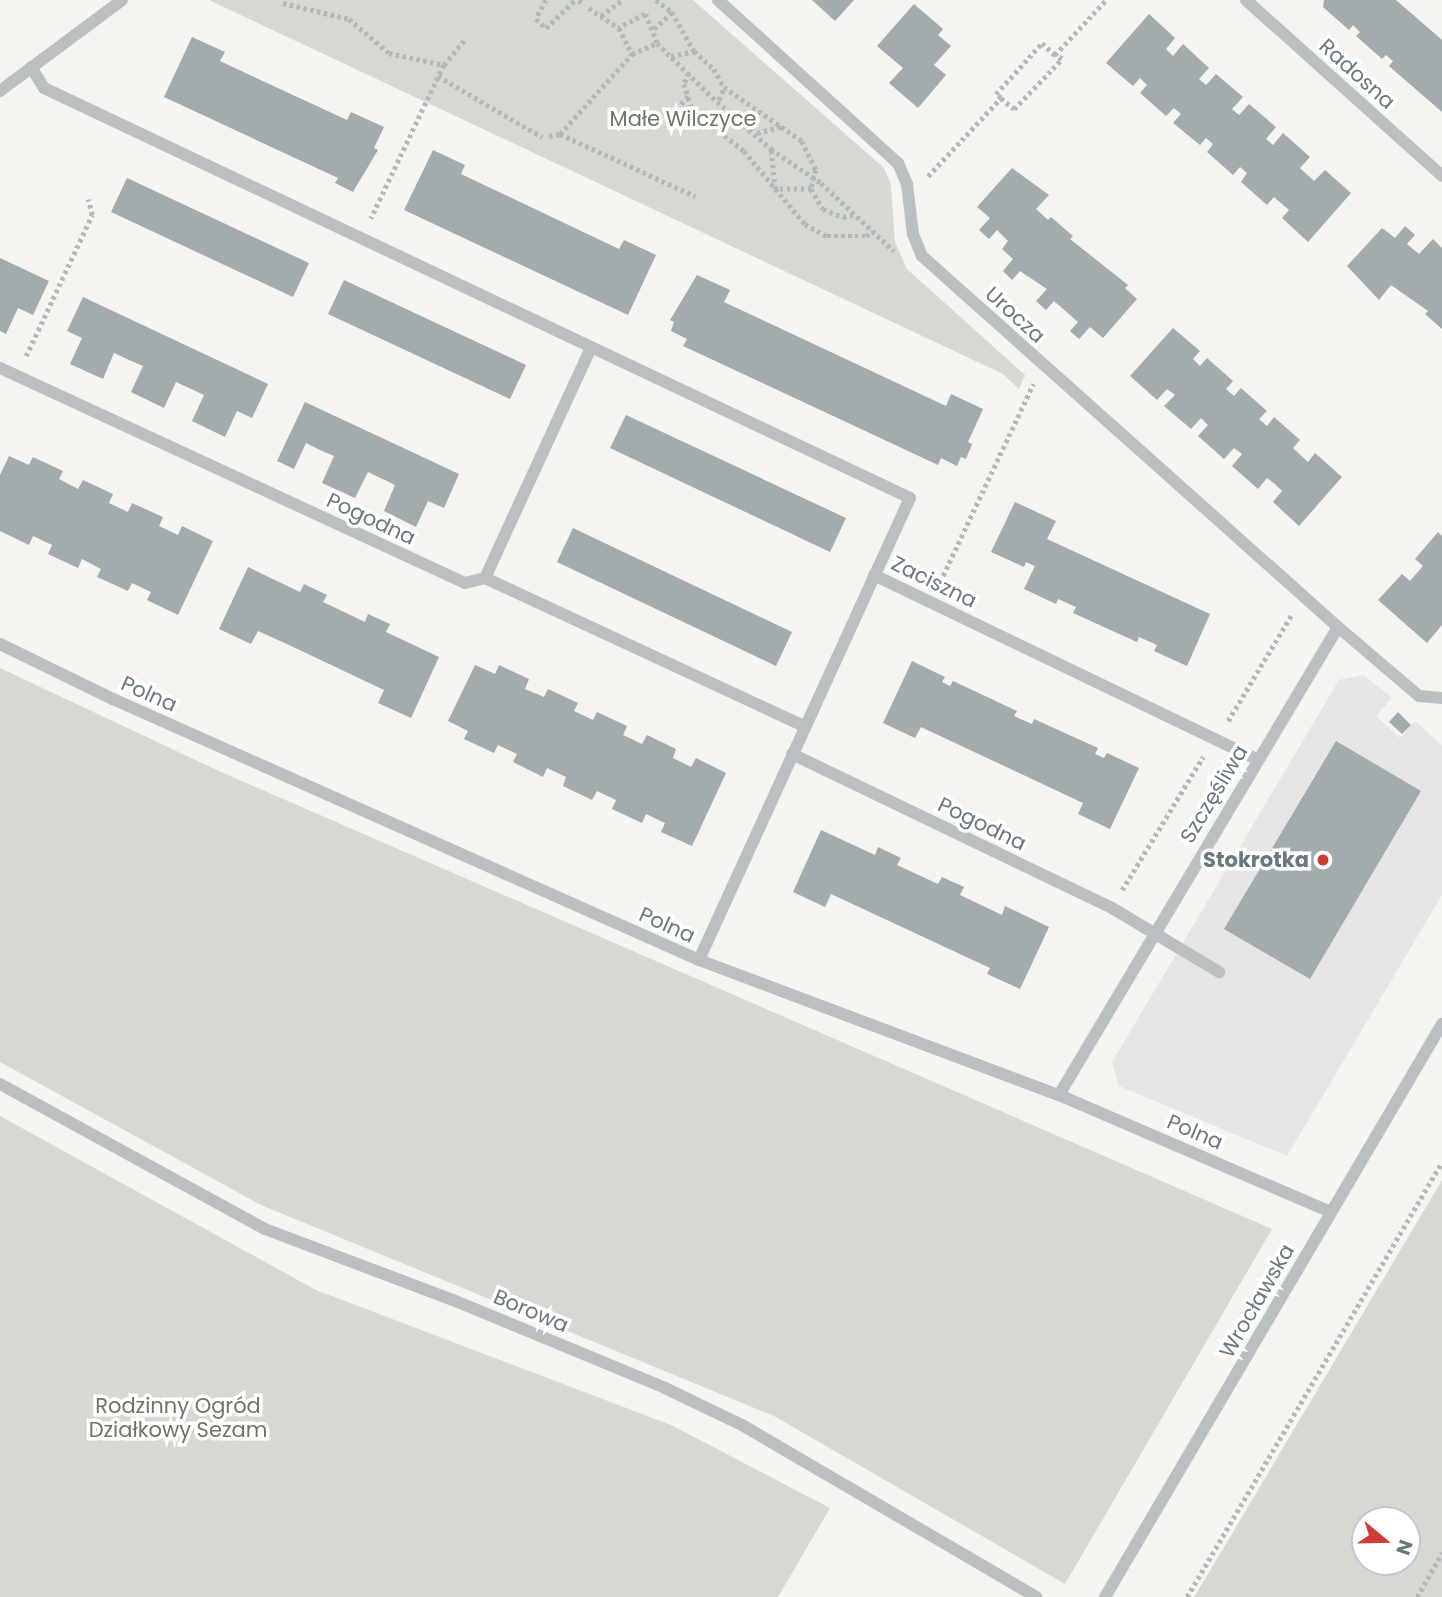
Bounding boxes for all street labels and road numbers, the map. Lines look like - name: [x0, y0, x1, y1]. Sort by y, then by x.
- street label: Radosna: [1314, 33, 1400, 115]
- street label: Urocza: [980, 282, 1050, 348]
- street label: Pogodna: [323, 487, 419, 551]
- street label: Zaciszna: [887, 551, 981, 613]
- street label: Polna: [117, 671, 181, 717]
- street label: Szczęśliwa: [1175, 740, 1253, 848]
- street label: Pogodna: [934, 792, 1030, 856]
- street label: Polna: [635, 902, 699, 948]
- street label: Polna: [1163, 1109, 1227, 1155]
- street label: Wrocławska: [1214, 1240, 1300, 1362]
- street label: Borowa: [490, 1284, 572, 1338]

